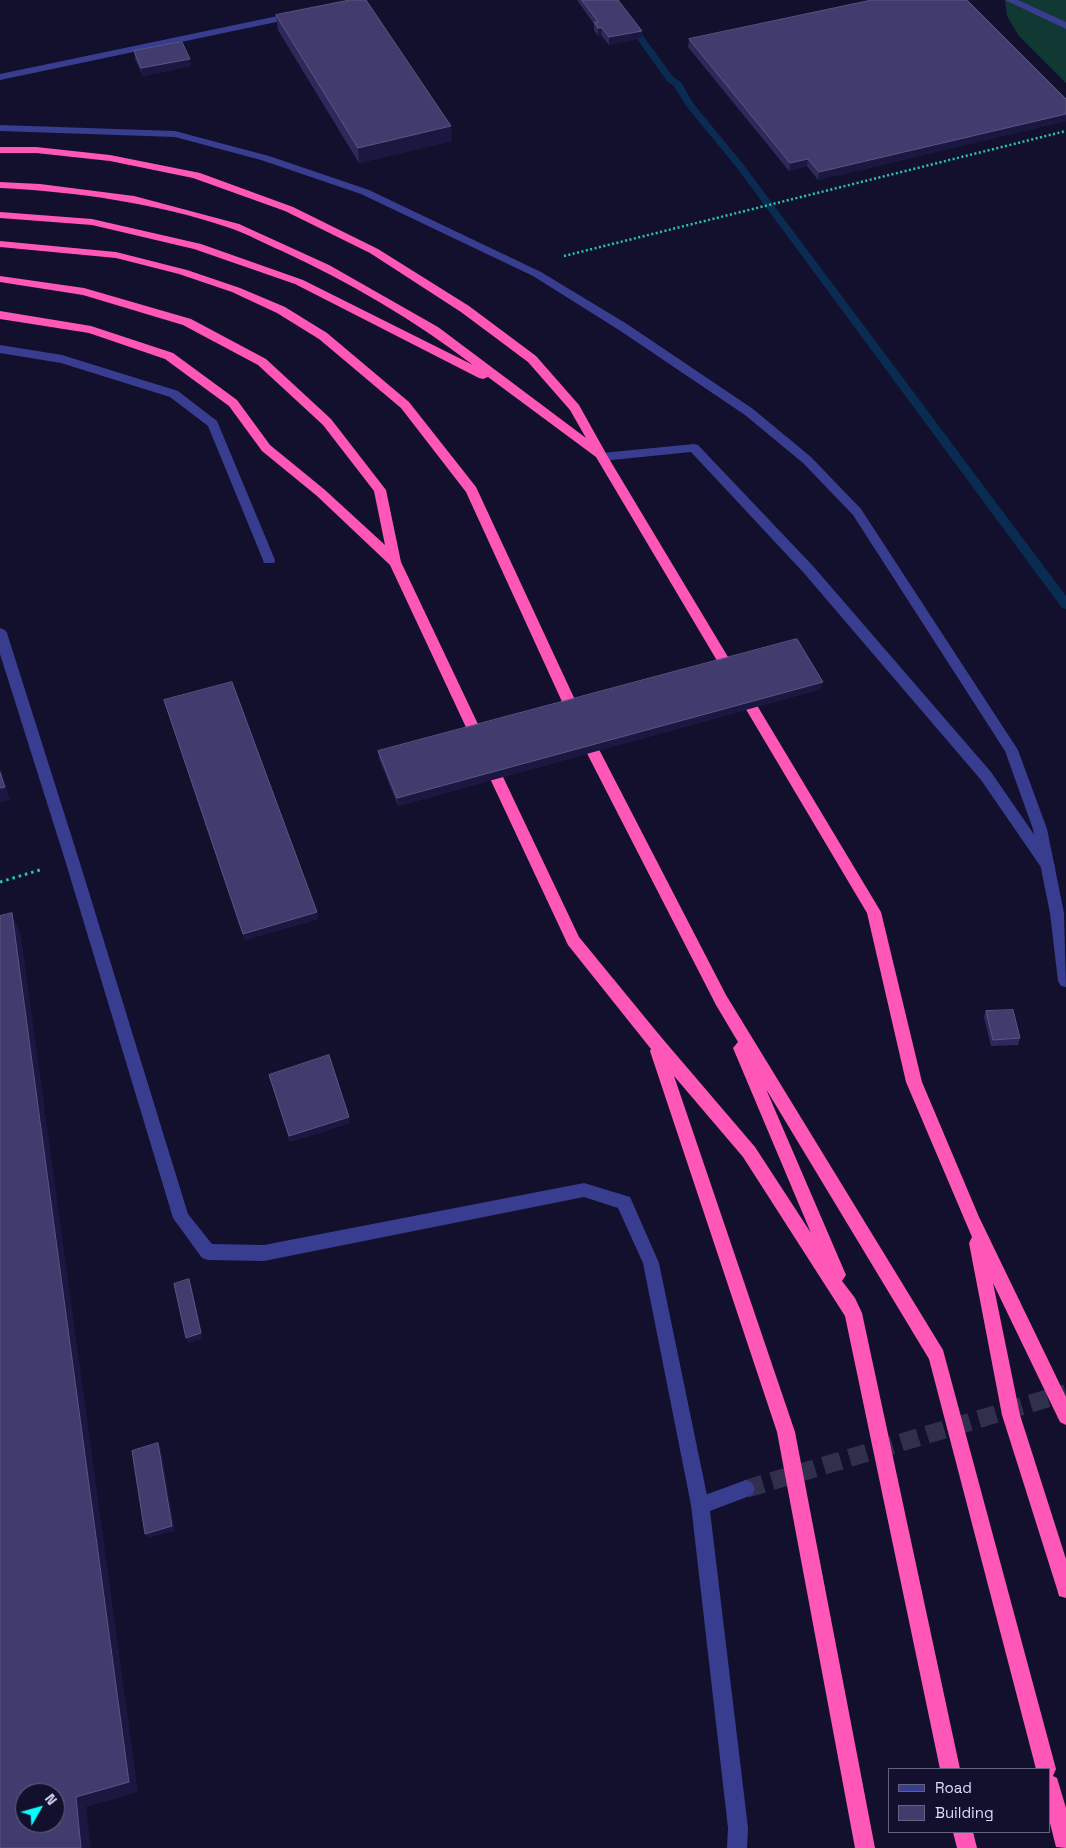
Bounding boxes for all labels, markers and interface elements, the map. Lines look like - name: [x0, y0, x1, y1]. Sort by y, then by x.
- legend: [888, 1768, 1051, 1833]
- text: Road: [935, 1778, 972, 1797]
- north arrow: [15, 1783, 65, 1833]
- text: N: [41, 1790, 61, 1809]
- text: Building: [935, 1803, 994, 1822]

